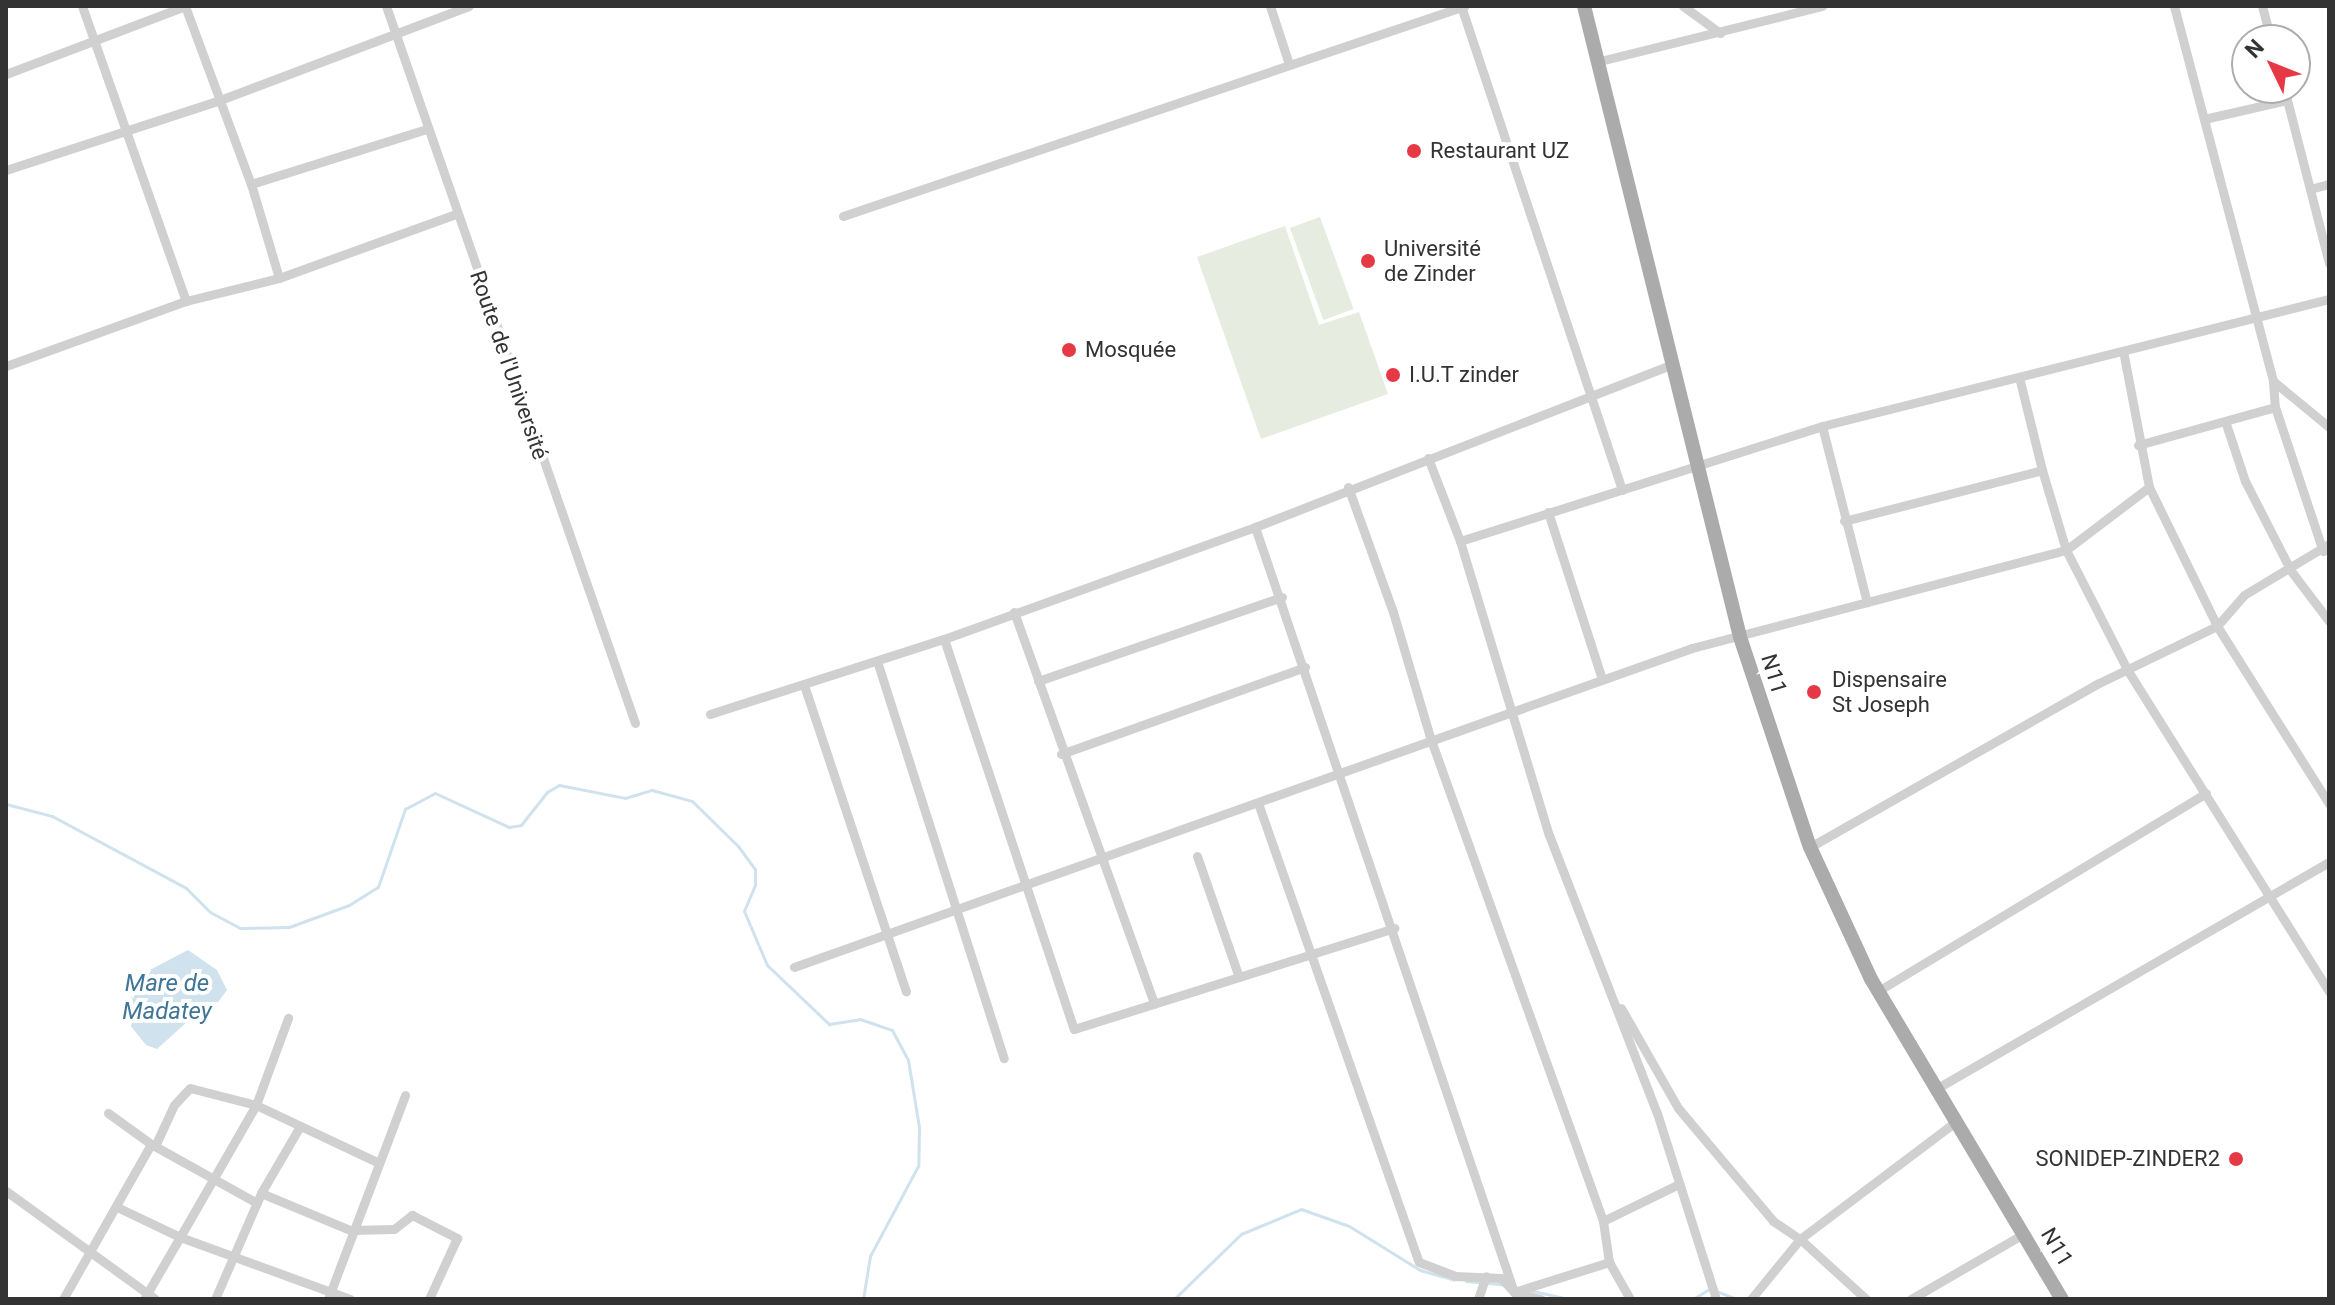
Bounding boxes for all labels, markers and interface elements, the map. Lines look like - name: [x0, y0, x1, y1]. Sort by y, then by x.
- north arrow: [2231, 24, 2311, 104]
- text: N: [2240, 34, 2269, 63]
- place label: Restaurant UZ: [1430, 138, 1569, 164]
- marker: Restaurant UZ: [1405, 142, 1423, 160]
- place label: Université de Zinder: [1384, 235, 1481, 286]
- marker: Université de Zinder: [1359, 252, 1377, 270]
- street label: Route de l'Université: [464, 267, 554, 463]
- place label: Mosquée: [1085, 337, 1176, 363]
- marker: Mosquée: [1060, 341, 1078, 359]
- place label: I.U.T zinder: [1409, 362, 1519, 388]
- marker: I.U.T zinder: [1384, 366, 1402, 384]
- street label: N11: [1755, 651, 1793, 697]
- place label: Dispensaire St Joseph: [1832, 666, 1947, 718]
- marker: Dispensaire St Joseph: [1803, 681, 1825, 703]
- water label: Mare de Madatey: [122, 970, 212, 1026]
- place label: SONIDEP-ZINDER2: [2036, 1146, 2220, 1172]
- marker: SONIDEP-ZINDER2: [2227, 1150, 2245, 1168]
- street label: N11: [2035, 1223, 2079, 1271]

